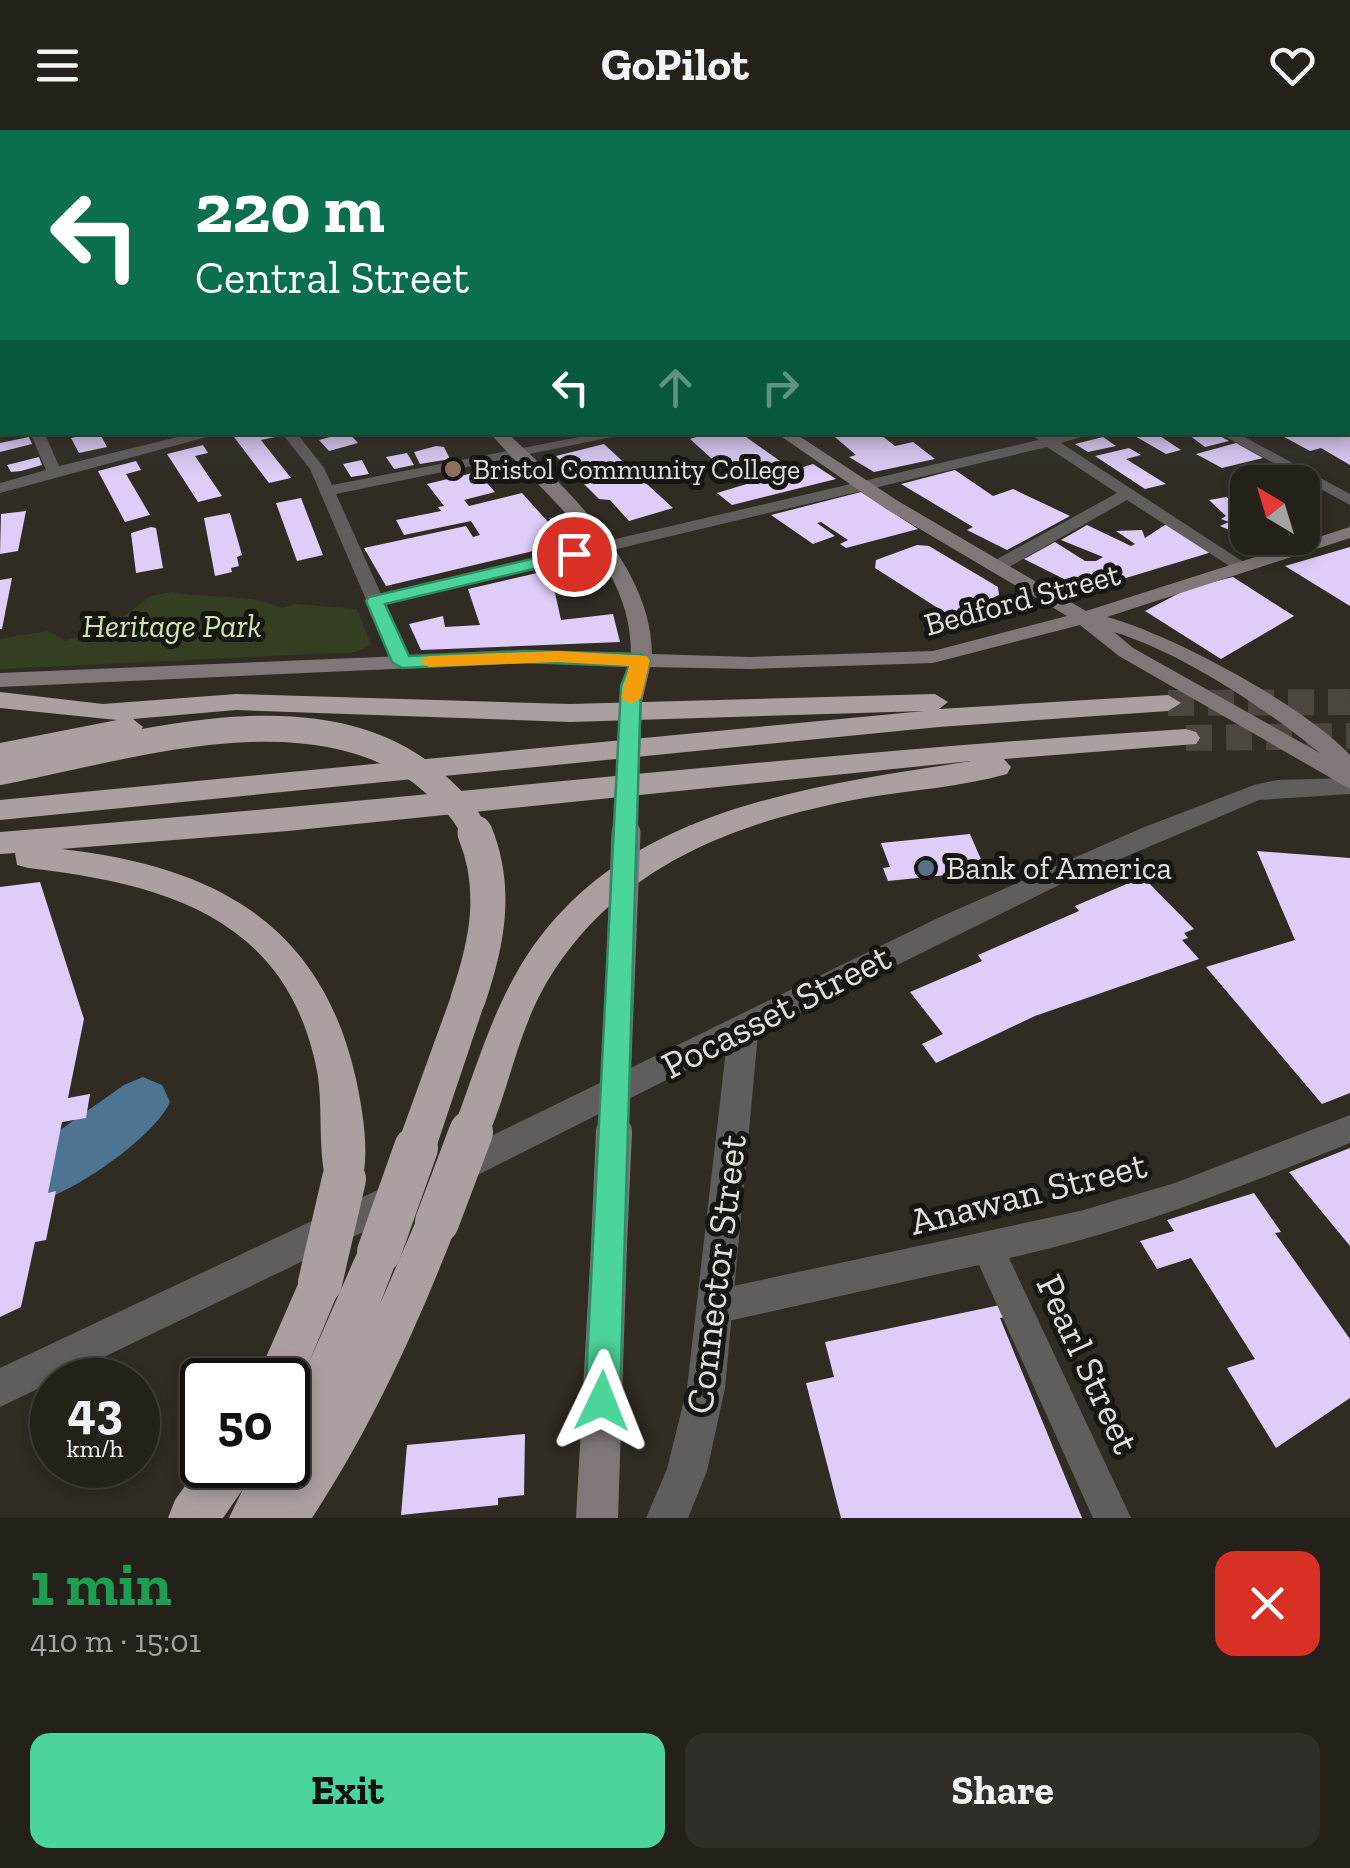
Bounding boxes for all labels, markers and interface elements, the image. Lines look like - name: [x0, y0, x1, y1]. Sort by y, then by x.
- icon: menu: [30, 38, 85, 93]
- text: GoPilot: [601, 38, 749, 92]
- icon: heart: [1265, 38, 1320, 93]
- text: 220 m: [195, 166, 385, 250]
- icon: left: [30, 170, 160, 300]
- text: Central Street: [195, 251, 469, 305]
- icon: left: [543, 360, 598, 415]
- icon: ahead: [648, 360, 703, 415]
- icon: right: [753, 360, 808, 415]
- place label: Bristol Community College: [473, 453, 800, 486]
- marker: Bristol Community College: [442, 458, 464, 480]
- north arrow: [1230, 465, 1320, 555]
- map controls: [1230, 465, 1320, 555]
- pin: [532, 512, 617, 597]
- icon: arrive: [547, 527, 602, 582]
- street label: Bedford Street: [920, 555, 1124, 643]
- park label: Heritage Park: [82, 607, 262, 645]
- place label: Bank of America: [946, 849, 1172, 887]
- marker: Bank of America: [915, 857, 937, 879]
- street label: Pocasset Street: [654, 934, 898, 1088]
- street label: Connector Street: [676, 1132, 756, 1416]
- street label: Anawan Street: [905, 1141, 1151, 1245]
- street label: Pearl Street: [1027, 1267, 1149, 1461]
- position arrow: [550, 1349, 654, 1453]
- speed limit sign: 50: [180, 1358, 310, 1488]
- text: 43: [67, 1381, 123, 1441]
- text: km/h: [66, 1433, 124, 1463]
- text: 1 min: [30, 1548, 172, 1620]
- button: close: [1215, 1551, 1320, 1656]
- text: 410 m · 15:01: [30, 1622, 201, 1660]
- button: Exit: [30, 1733, 665, 1848]
- button: Share: [685, 1733, 1320, 1848]

